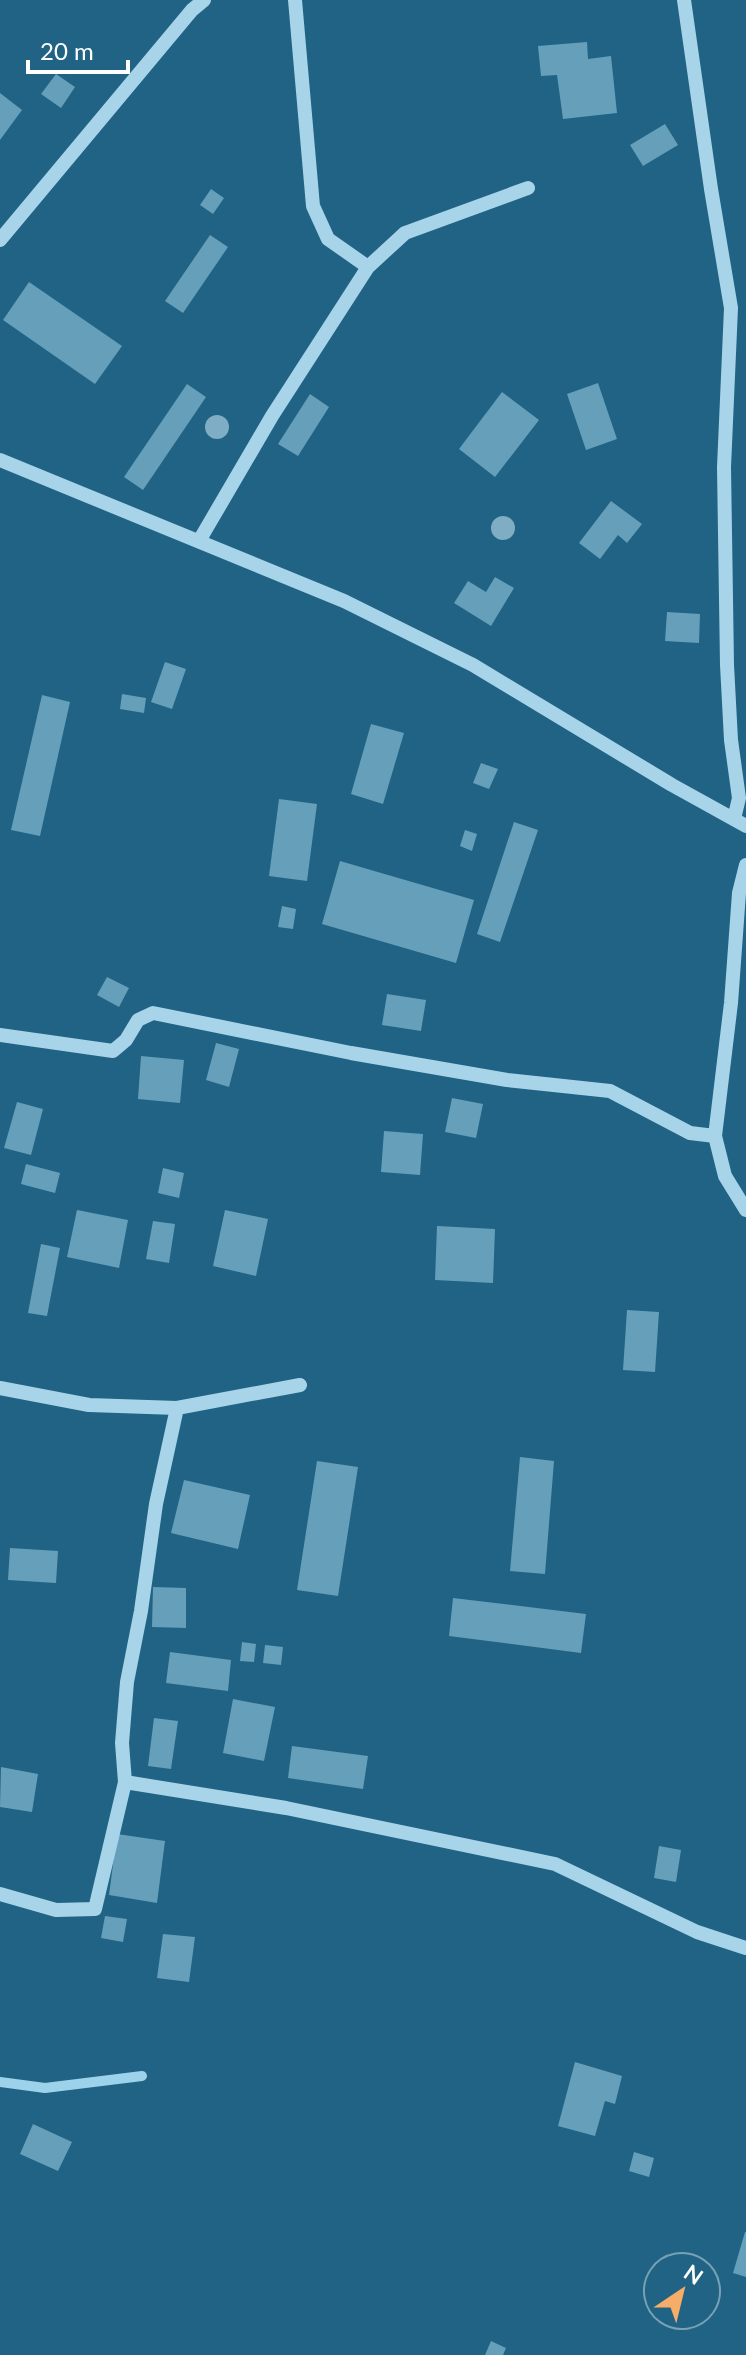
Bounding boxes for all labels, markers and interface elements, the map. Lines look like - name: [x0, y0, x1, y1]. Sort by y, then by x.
- scale bar: [28, 24, 128, 74]
- text: 20 m: [40, 36, 94, 65]
- north arrow: [642, 2251, 722, 2331]
- text: N: [679, 2258, 708, 2290]

